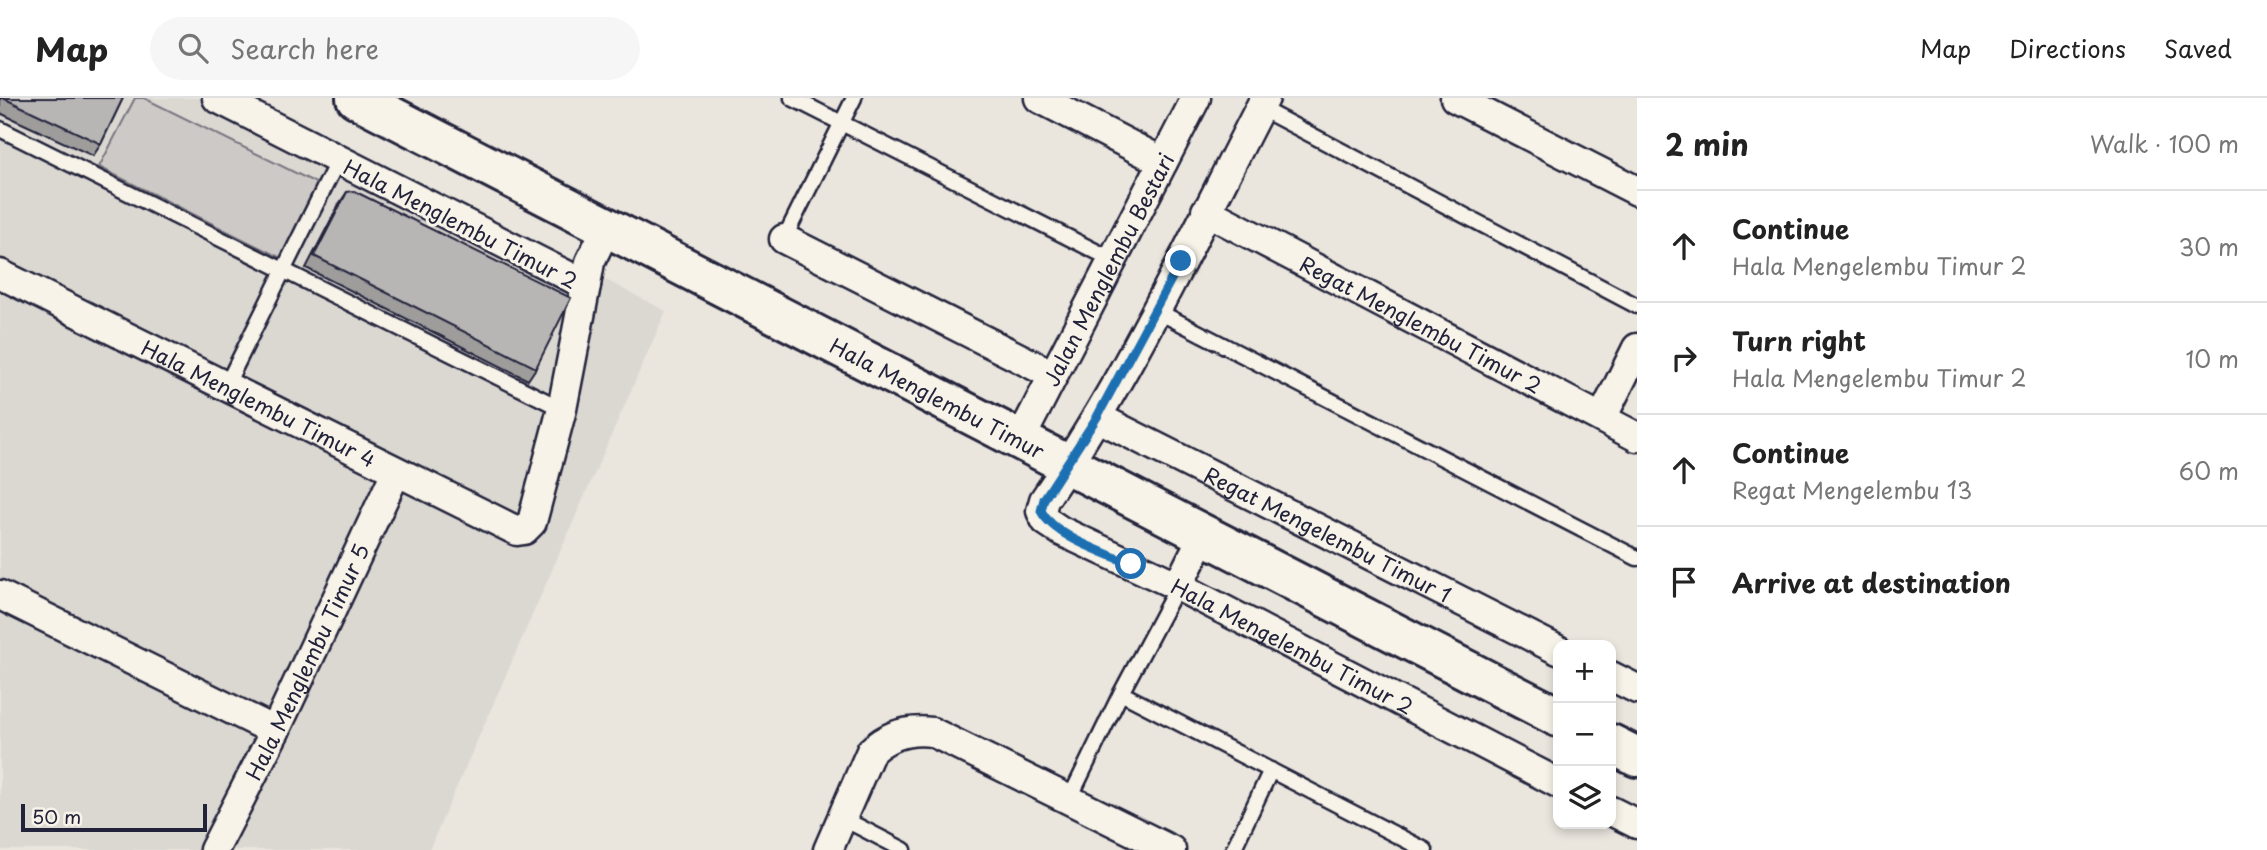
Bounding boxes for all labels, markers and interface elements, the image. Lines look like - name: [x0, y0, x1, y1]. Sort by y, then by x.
- search box: [150, 17, 640, 80]
- text: Map: [35, 23, 108, 73]
- icon: search: [174, 29, 212, 67]
- text: Search here: [230, 29, 379, 68]
- text: Map: [1920, 30, 1971, 66]
- text: Directions: [2009, 30, 2126, 66]
- text: Saved: [2164, 30, 2232, 66]
- text: 2 min: [1665, 121, 1749, 166]
- text: Walk · 100 m: [2090, 126, 2239, 161]
- street label: Jalan Menglembu Bestari: [1034, 147, 1181, 392]
- street label: Hala Menglembu Timur 2: [338, 150, 584, 296]
- text: Continue: [1732, 209, 1849, 248]
- icon: ahead: [1665, 227, 1703, 265]
- text: 30 m: [2178, 229, 2239, 264]
- route end: [1165, 245, 1196, 276]
- street label: Regat Menglembu Timur 2: [1295, 247, 1548, 401]
- text: Hala Mengelembu Timur 2: [1732, 248, 2027, 283]
- text: Turn right: [1732, 321, 1866, 360]
- street label: Hala Menglembu Timur: [825, 329, 1051, 466]
- street label: Hala Menglembu Timur 4: [136, 331, 381, 474]
- icon: right: [1665, 339, 1703, 377]
- text: 10 m: [2185, 341, 2239, 376]
- text: Hala Mengelembu Timur 2: [1732, 360, 2027, 395]
- text: Continue: [1732, 433, 1849, 472]
- icon: ahead: [1665, 451, 1703, 489]
- text: 60 m: [2179, 453, 2239, 488]
- street label: Regat Mengelembu Timur 1: [1199, 458, 1457, 610]
- text: Regat Mengelembu 13: [1732, 472, 1972, 507]
- street label: Hala Menglembu Timur 5: [237, 538, 377, 786]
- route start: [1115, 548, 1146, 579]
- icon: arrive: [1665, 563, 1703, 601]
- text: Arrive at destination: [1732, 563, 2011, 602]
- street label: Hala Mengelembu Timur 2: [1166, 569, 1419, 722]
- map controls: [1553, 640, 1616, 829]
- button: +: [1553, 640, 1616, 703]
- button: −: [1553, 703, 1616, 766]
- button: layers: [1553, 766, 1616, 829]
- scale bar: [21, 801, 206, 833]
- text: 50 m: [32, 802, 81, 830]

